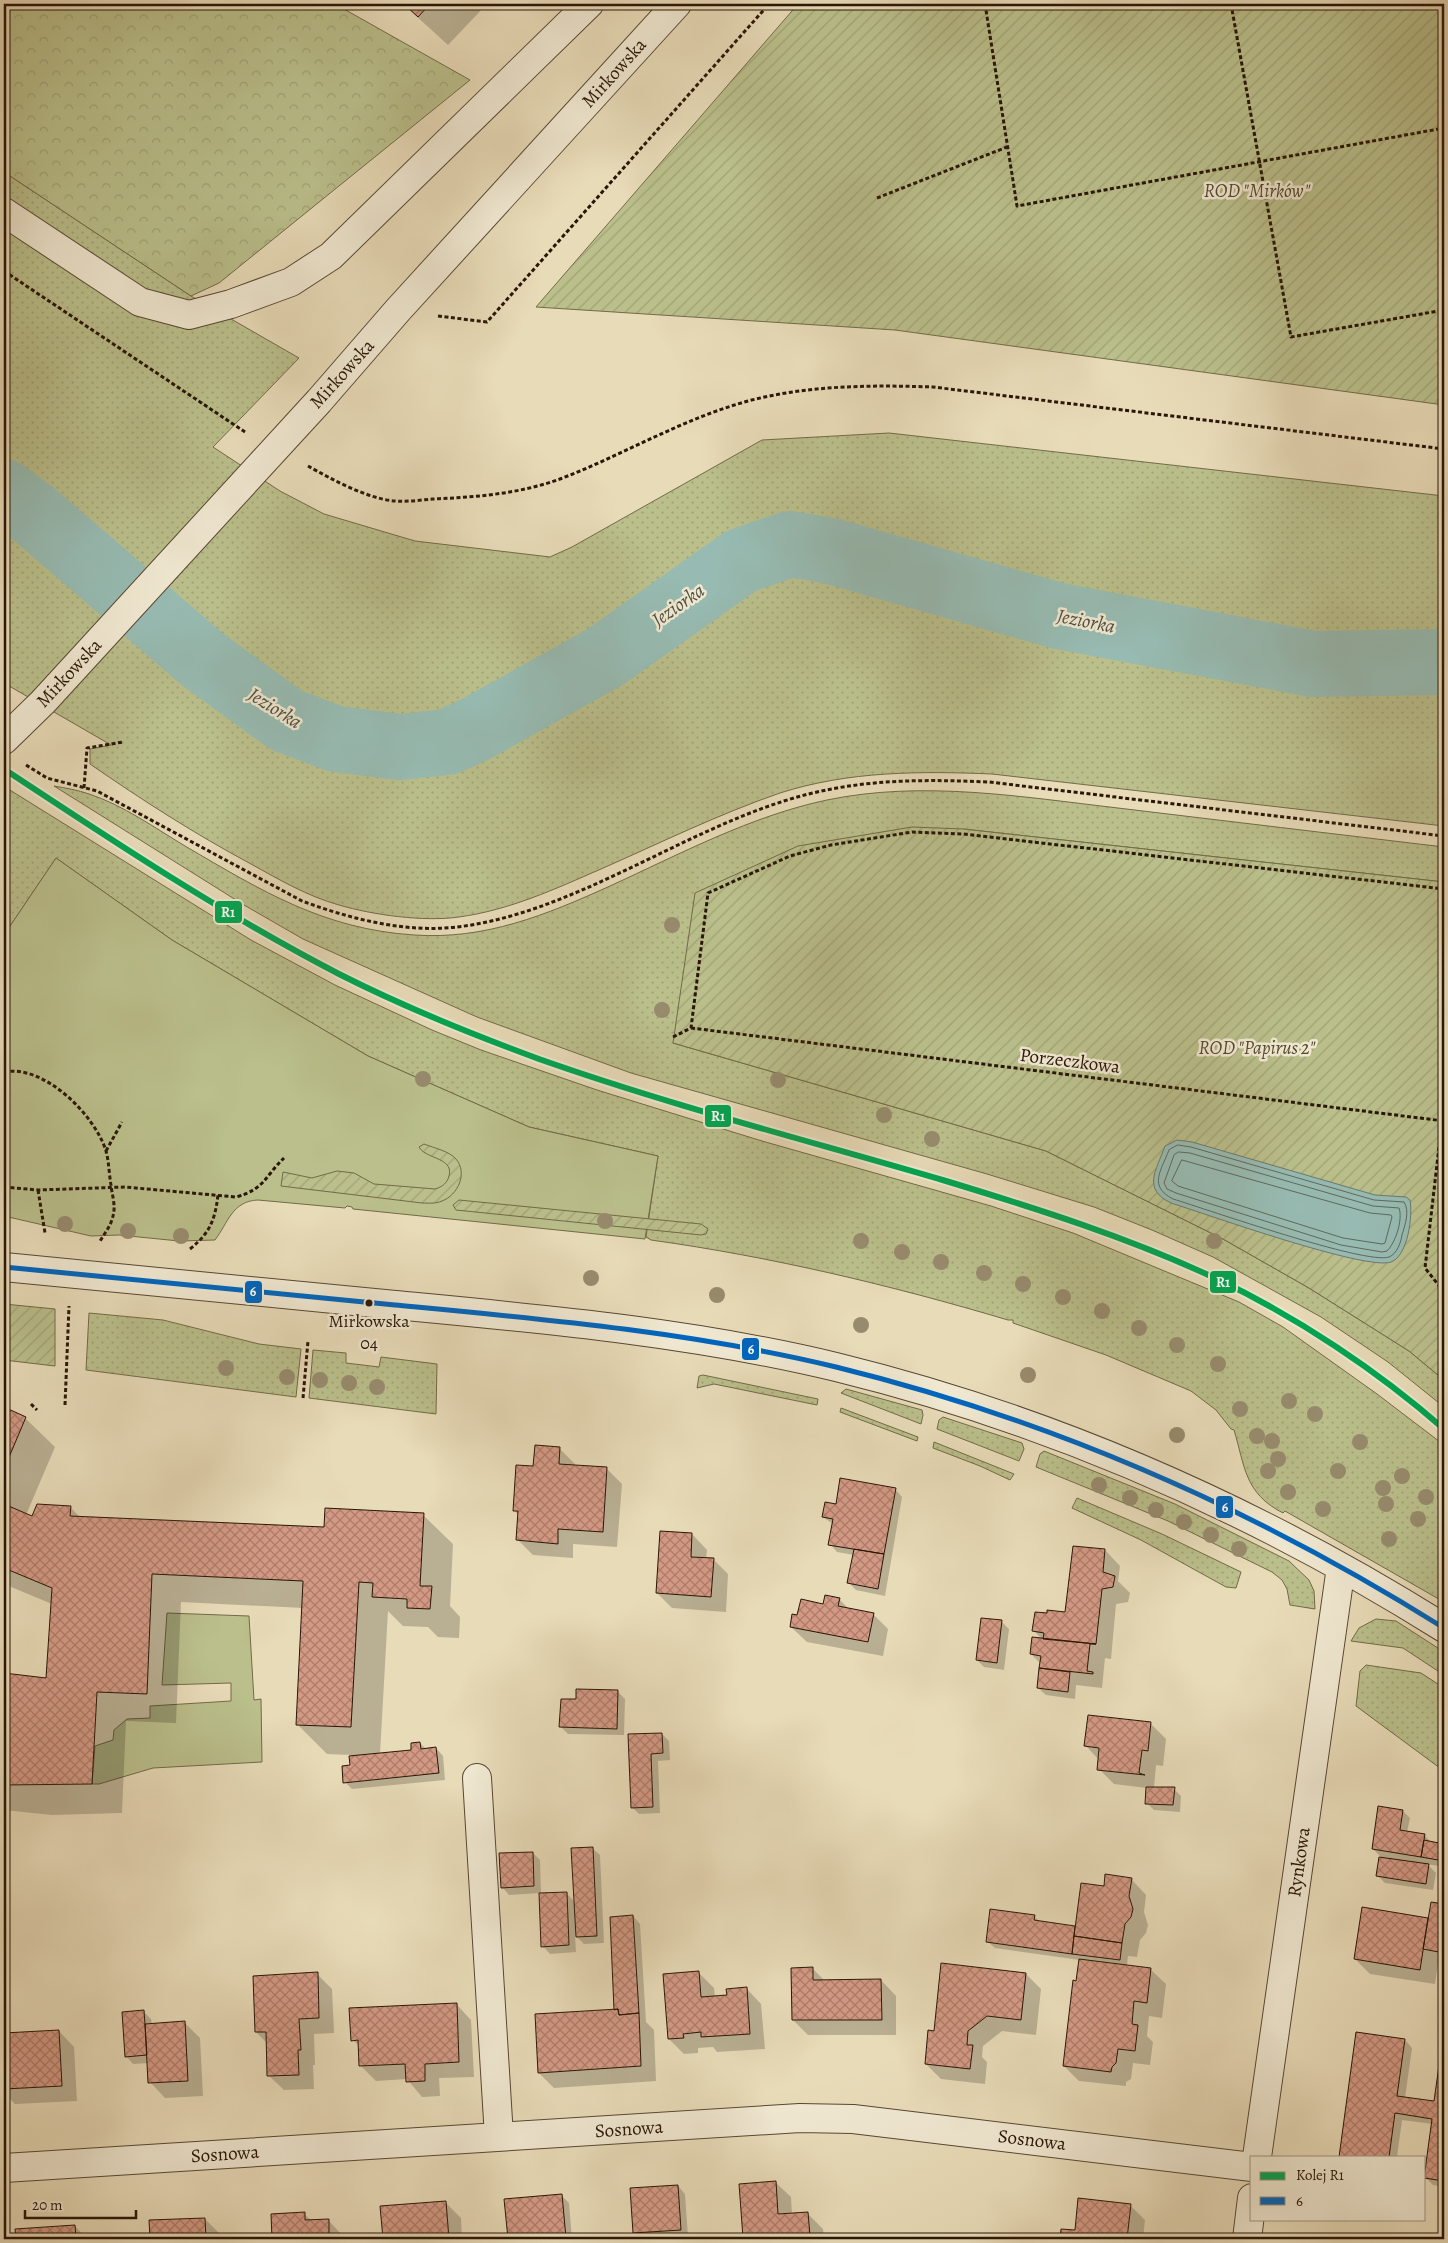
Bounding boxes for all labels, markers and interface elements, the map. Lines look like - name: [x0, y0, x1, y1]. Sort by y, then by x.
- street label: Mirkowska: [576, 32, 652, 114]
- park label: ROD "Mirków": [1204, 178, 1311, 204]
- street label: Mirkowska: [304, 333, 380, 415]
- water label: Jeziorka: [645, 577, 710, 633]
- water label: Jeziorka: [1054, 602, 1117, 640]
- street label: Mirkowska: [30, 633, 108, 713]
- water label: Jeziorka: [242, 680, 307, 735]
- line badge: R1: [214, 900, 243, 924]
- text: R1: [221, 903, 235, 922]
- park label: ROD "Papirus 2": [1199, 1035, 1316, 1061]
- street label: Porzeczkowa: [1019, 1042, 1122, 1080]
- line badge: R1: [704, 1104, 732, 1128]
- text: R1: [711, 1107, 725, 1126]
- line badge: R1: [1209, 1270, 1237, 1294]
- text: R1: [1216, 1273, 1230, 1292]
- line badge: 6: [244, 1280, 263, 1304]
- text: 6: [250, 1282, 257, 1301]
- marker: Mirkowska 04: [364, 1298, 374, 1308]
- place label: Mirkowska 04: [328, 1309, 410, 1355]
- line badge: 6: [741, 1337, 760, 1361]
- text: 6: [748, 1340, 755, 1359]
- line badge: 6: [1215, 1495, 1234, 1519]
- text: 6: [1222, 1498, 1229, 1517]
- street label: Rynkowa: [1281, 1825, 1317, 1899]
- street label: Sosnowa: [594, 2114, 664, 2144]
- street label: Sosnowa: [997, 2123, 1068, 2157]
- street label: Sosnowa: [190, 2139, 260, 2169]
- legend: [1250, 2156, 1426, 2220]
- text: Kolej R1: [1296, 2165, 1344, 2185]
- scale bar: [25, 2188, 136, 2220]
- text: 6: [1296, 2191, 1303, 2211]
- text: 20 m: [32, 2195, 63, 2215]

